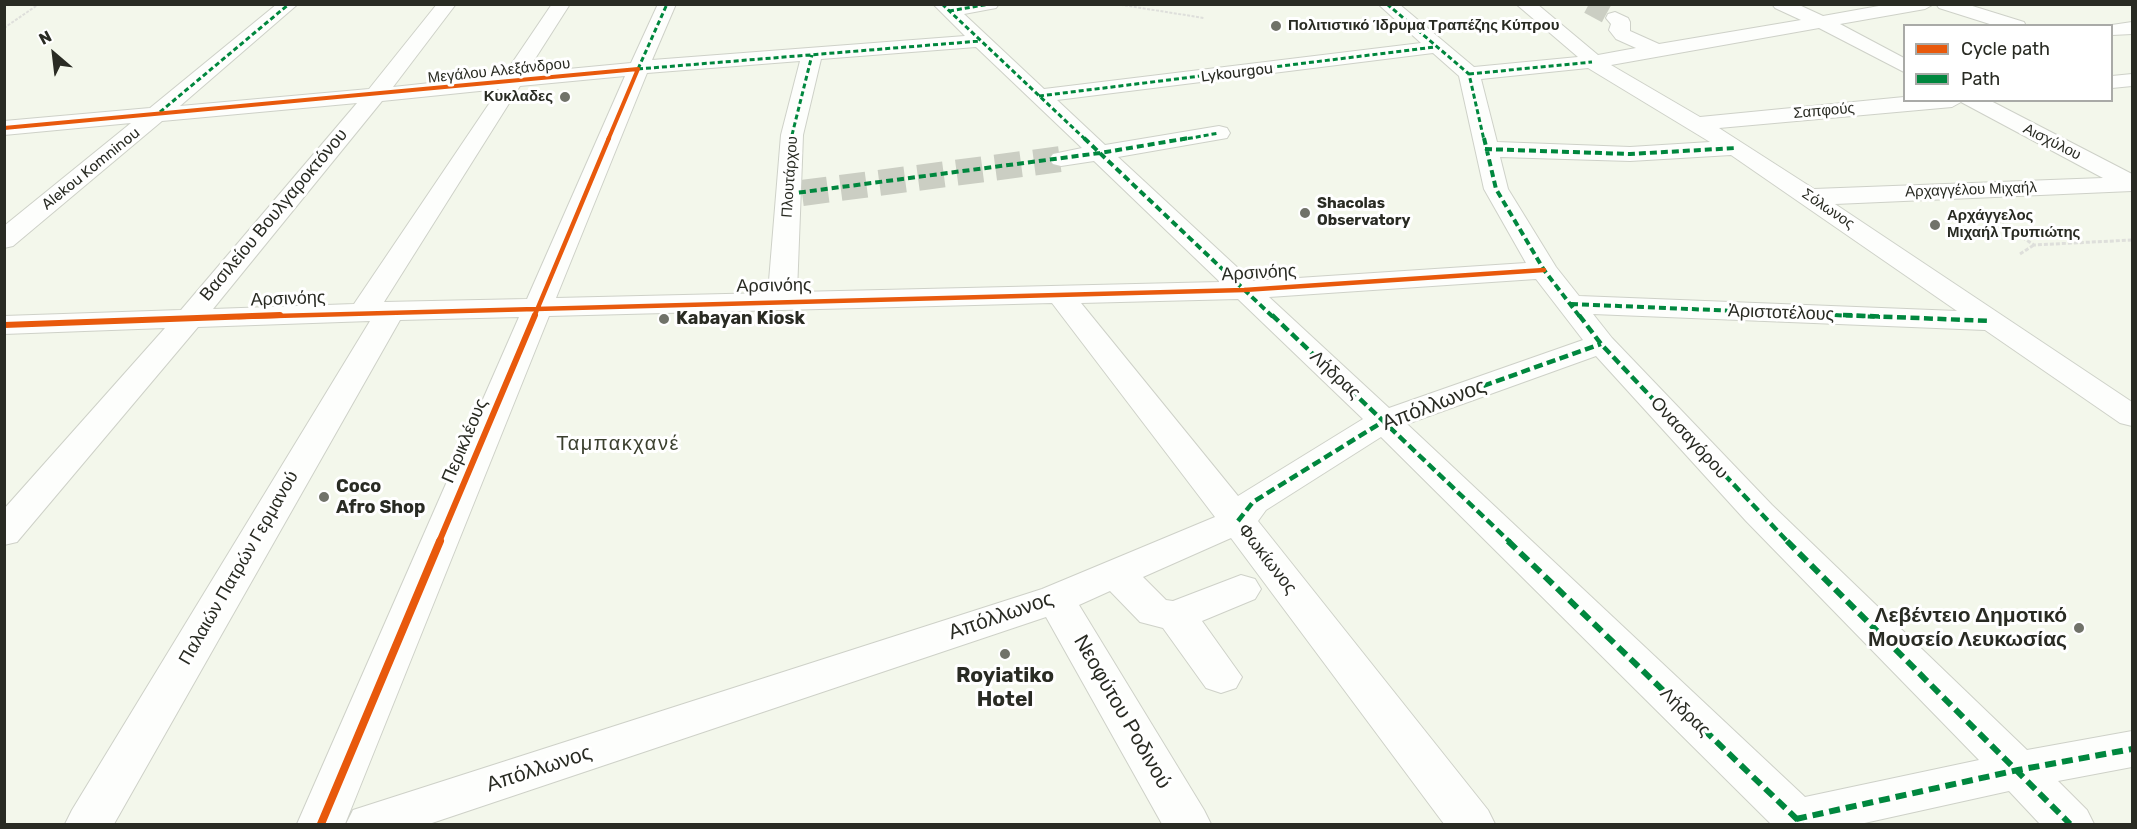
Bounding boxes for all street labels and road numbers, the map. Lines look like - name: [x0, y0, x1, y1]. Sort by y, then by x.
- street label: Μεγάλου Αλεξάνδρου: [427, 55, 571, 87]
- street label: Lykourgou: [1200, 60, 1274, 86]
- street label: Σαπφούς: [1793, 99, 1855, 123]
- street label: Αισχύλου: [2020, 120, 2084, 164]
- street label: Alekou Komninou: [38, 124, 144, 214]
- street label: Βασιλείου Βουλγαροκτόνου: [196, 124, 352, 306]
- street label: Πλουτάρχου: [778, 136, 802, 218]
- street label: Αρχαγγέλου Μιχαήλ: [1905, 179, 2037, 201]
- street label: Σόλωνος: [1798, 185, 1858, 233]
- street label: Αρσινόης: [1221, 260, 1297, 286]
- street label: Αρσινόης: [736, 275, 812, 297]
- street label: Αρσινόης: [250, 287, 326, 311]
- street label: Ἀριστοτέλους: [1727, 300, 1835, 326]
- street label: Λήδρας: [1305, 346, 1365, 404]
- street label: Απόλλωνος: [1379, 374, 1489, 436]
- street label: Ονασαγόρου: [1646, 393, 1732, 483]
- street label: Περικλέους: [438, 395, 492, 487]
- street label: Παλαιών Πατρών Γερμανού: [175, 467, 303, 669]
- street label: Φωκίωνος: [1233, 520, 1301, 598]
- street label: Απόλλωνος: [945, 586, 1057, 646]
- street label: Νεοφύτου Ροδινού: [1068, 631, 1176, 793]
- street label: Λήδρας: [1655, 683, 1715, 741]
- street label: Απόλλωνος: [483, 740, 595, 798]

